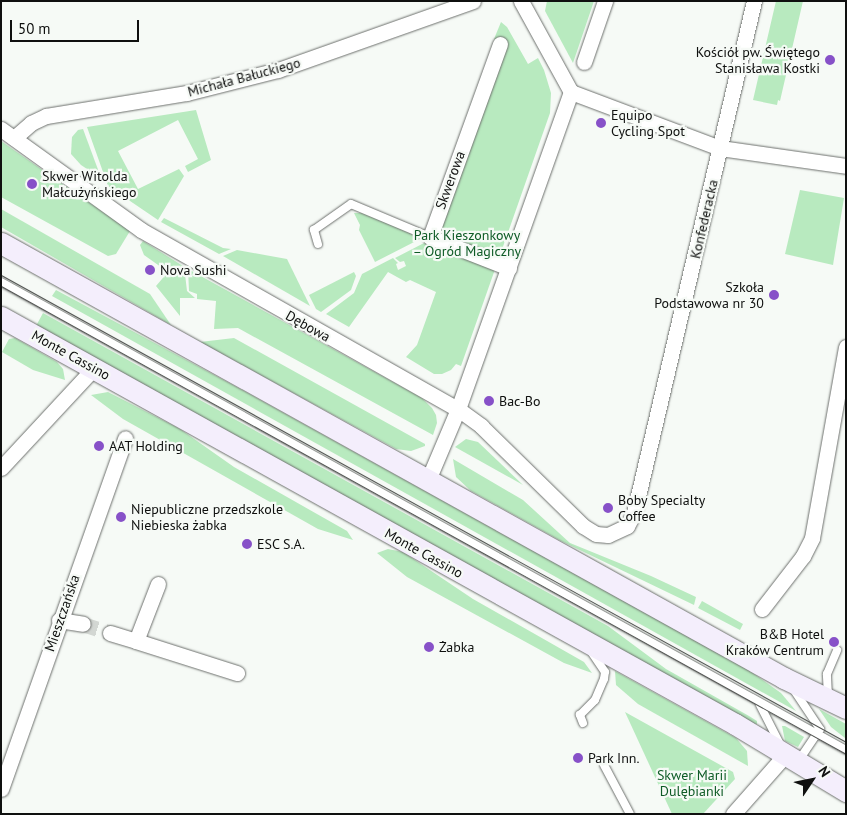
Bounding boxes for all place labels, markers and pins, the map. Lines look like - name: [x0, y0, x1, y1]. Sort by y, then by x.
- place label: Kościół pw. Świętego Stanisława Kostki: [695, 44, 820, 76]
- marker: Kościół pw. Świętego Stanisława Kostki: [824, 54, 836, 66]
- place label: Equipo Cycling Spot: [611, 107, 685, 140]
- marker: Equipo Cycling Spot: [595, 117, 607, 129]
- place label: Skwer Witolda Małcużyńskiego: [42, 168, 137, 200]
- marker: Skwer Witolda Małcużyńskiego: [26, 178, 38, 190]
- place label: Nova Sushi: [160, 262, 226, 278]
- marker: Nova Sushi: [144, 264, 156, 276]
- place label: Szkoła Podstawowa nr 30: [654, 279, 764, 312]
- marker: Szkoła Podstawowa nr 30: [768, 289, 780, 301]
- place label: Bac-Bo: [499, 393, 541, 409]
- marker: Bac-Bo: [483, 395, 495, 407]
- place label: AAT Holding: [109, 438, 183, 454]
- marker: AAT Holding: [93, 440, 105, 452]
- place label: Boby Specialty Coffee: [618, 492, 706, 524]
- place label: Niepubliczne przedszkole Niebieska żabka: [131, 501, 283, 534]
- marker: Boby Specialty Coffee: [602, 502, 614, 514]
- marker: Niepubliczne przedszkole Niebieska żabka: [115, 511, 127, 523]
- place label: ESC S.A.: [257, 536, 306, 552]
- marker: ESC S.A.: [241, 538, 253, 550]
- place label: B&B Hotel Kraków Centrum: [726, 626, 824, 658]
- marker: B&B Hotel Kraków Centrum: [828, 636, 840, 648]
- place label: Żabka: [439, 639, 474, 655]
- marker: Żabka: [423, 641, 435, 653]
- place label: Park Inn.: [588, 750, 640, 766]
- marker: Park Inn.: [572, 752, 584, 764]

